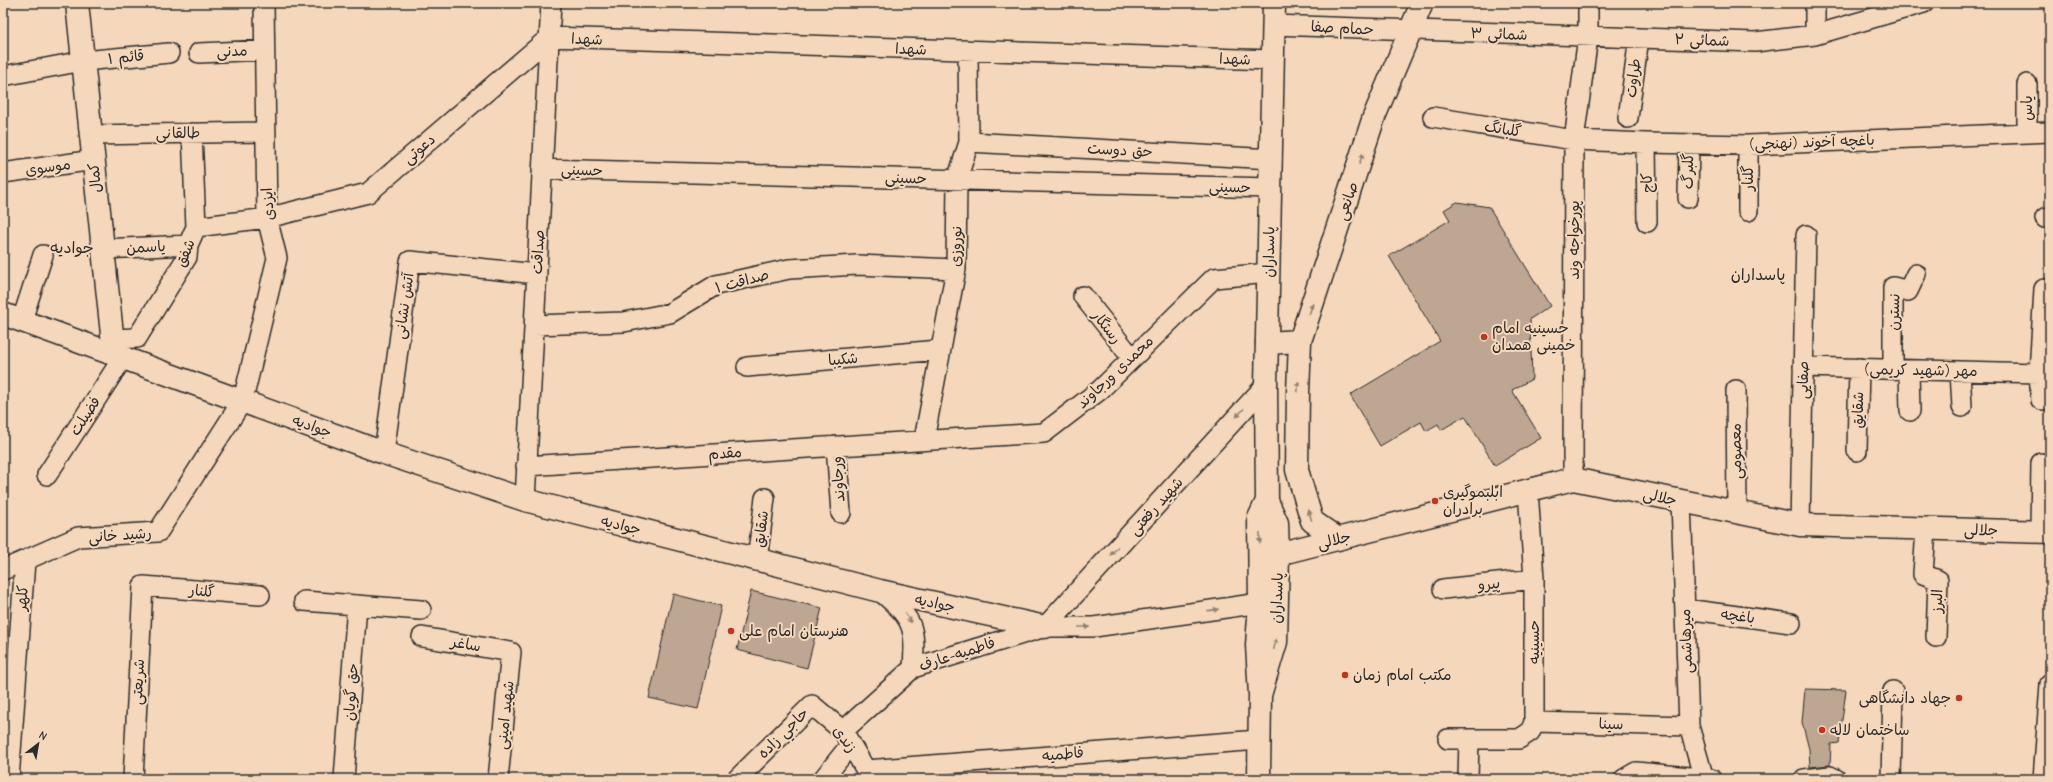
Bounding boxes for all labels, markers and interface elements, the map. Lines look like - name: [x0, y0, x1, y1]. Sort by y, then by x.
- street label: حمام صفا: [1310, 17, 1374, 41]
- street label: شمائی ۳: [1470, 24, 1528, 45]
- street label: شهدا: [571, 29, 603, 49]
- street label: شمائی ۲: [1674, 30, 1730, 51]
- street label: شهدا: [895, 39, 927, 59]
- street label: مدنی: [216, 41, 248, 62]
- street label: قائم ۱: [107, 46, 145, 71]
- street label: شهدا: [1219, 49, 1251, 69]
- street label: طراوت: [1622, 57, 1644, 99]
- street label: یاس: [2018, 95, 2036, 121]
- street label: گلبانگ: [1483, 117, 1523, 141]
- street label: طالقانی: [156, 124, 200, 143]
- street label: دعوتی: [399, 130, 439, 169]
- street label: باغچه آخوند (نهنجی): [1749, 131, 1875, 154]
- street label: حق دوست: [1087, 139, 1153, 161]
- one-way arrow: [1358, 152, 1364, 164]
- street label: گلبرگ: [1679, 153, 1697, 189]
- street label: موسوی: [24, 155, 72, 179]
- street label: حسینی: [561, 160, 603, 181]
- street label: کمال: [84, 162, 106, 194]
- street label: گلنار: [1739, 165, 1757, 192]
- street label: حسینی: [885, 168, 927, 189]
- street label: کاج: [1638, 173, 1657, 193]
- street label: حسینی: [1209, 177, 1251, 198]
- street label: صانعی: [1332, 179, 1363, 223]
- street label: ایزدی: [258, 187, 278, 221]
- street label: پورخواجه وند: [1565, 200, 1584, 280]
- street label: نوروزی: [946, 225, 966, 267]
- street label: پاسداران: [1260, 226, 1279, 278]
- street label: صداقت: [528, 229, 548, 275]
- street label: شفق: [171, 236, 199, 270]
- street label: یاسمن: [126, 237, 166, 257]
- district label: جوادیه: [50, 239, 94, 258]
- street label: صداقت ۱: [713, 265, 771, 297]
- district label: پاسداران: [1731, 266, 1785, 285]
- street label: آتش نشانی: [390, 270, 419, 340]
- street label: نسترن: [1884, 293, 1904, 331]
- one-way arrow: [1308, 302, 1314, 314]
- street label: رستگار: [1088, 306, 1126, 347]
- place label: حسینیه امام خمینی همدان: [1492, 319, 1576, 355]
- street label: محمدی ورجاوند: [1073, 332, 1157, 412]
- marker: حسینیه امام خمینی همدان: [1479, 332, 1489, 342]
- street label: شکیبا: [827, 349, 859, 369]
- street label: مهر (شهید کریمی): [1864, 360, 1978, 381]
- street label: صفایی: [1794, 361, 1813, 399]
- one-way arrow: [1295, 380, 1301, 393]
- street label: شقایق: [1849, 391, 1867, 429]
- street label: فضیلت: [66, 393, 104, 439]
- one-way arrow: [1236, 409, 1245, 418]
- street label: جوادیه: [290, 411, 334, 441]
- street label: معصومی: [1727, 423, 1746, 479]
- street label: مقدم: [708, 443, 743, 465]
- street label: ورجاوند: [827, 455, 849, 503]
- street label: شهید رفعتی: [1125, 473, 1188, 540]
- place label: ابلبموگیری برادران: [1443, 483, 1503, 518]
- street label: جلالی: [1641, 485, 1679, 510]
- marker: ابلبموگیری برادران: [1430, 496, 1440, 506]
- one-way arrow: [1307, 509, 1313, 521]
- street label: شقابق: [750, 510, 772, 548]
- street label: جوادیه: [599, 511, 643, 539]
- street label: جلالی: [1964, 521, 1998, 540]
- street label: رشید خانی: [88, 524, 152, 547]
- street label: جلالی: [1315, 527, 1353, 554]
- one-way arrow: [1257, 532, 1263, 545]
- one-way arrow: [1110, 545, 1119, 556]
- street label: پاسداران: [1267, 572, 1288, 624]
- street label: پیرو: [1476, 574, 1501, 595]
- street label: گلنار: [188, 581, 215, 601]
- street label: کلهر: [12, 585, 32, 613]
- street label: البرز: [1928, 589, 1946, 614]
- street label: جوادیه: [913, 590, 957, 616]
- street label: باغچه: [1720, 605, 1756, 628]
- one-way arrow: [1207, 607, 1219, 613]
- street label: میرهاشمی: [1676, 608, 1697, 674]
- one-way arrow: [904, 613, 912, 624]
- street label: حسینیه: [1525, 620, 1543, 664]
- place label: هنرستان امام علی: [739, 622, 849, 642]
- one-way arrow: [1078, 624, 1091, 630]
- marker: هنرستان امام علی: [726, 626, 736, 636]
- street label: ساغر: [448, 632, 482, 655]
- street label: فاطمیه-عارف: [917, 633, 997, 675]
- one-way arrow: [1272, 638, 1278, 650]
- street label: شریعتی: [128, 659, 149, 706]
- street label: حق گویان: [340, 662, 362, 722]
- place label: مکتب امام زمان: [1353, 666, 1452, 686]
- marker: مکتب امام زمان: [1340, 670, 1350, 680]
- street label: شهید امینی: [492, 680, 519, 750]
- place label: جهاد دانشگاهی: [1859, 689, 1951, 708]
- marker: جهاد دانشگاهی: [1954, 693, 1964, 703]
- street label: حاجي زاده: [754, 704, 815, 765]
- street label: سینا: [1598, 715, 1624, 733]
- place label: ساختمان لاله: [1830, 721, 1910, 739]
- street label: زندی: [829, 722, 861, 756]
- north arrow: [18, 724, 58, 764]
- marker: ساختمان لاله: [1817, 725, 1827, 735]
- text: N: [36, 728, 49, 743]
- street label: فاطمیه: [1041, 743, 1085, 765]

